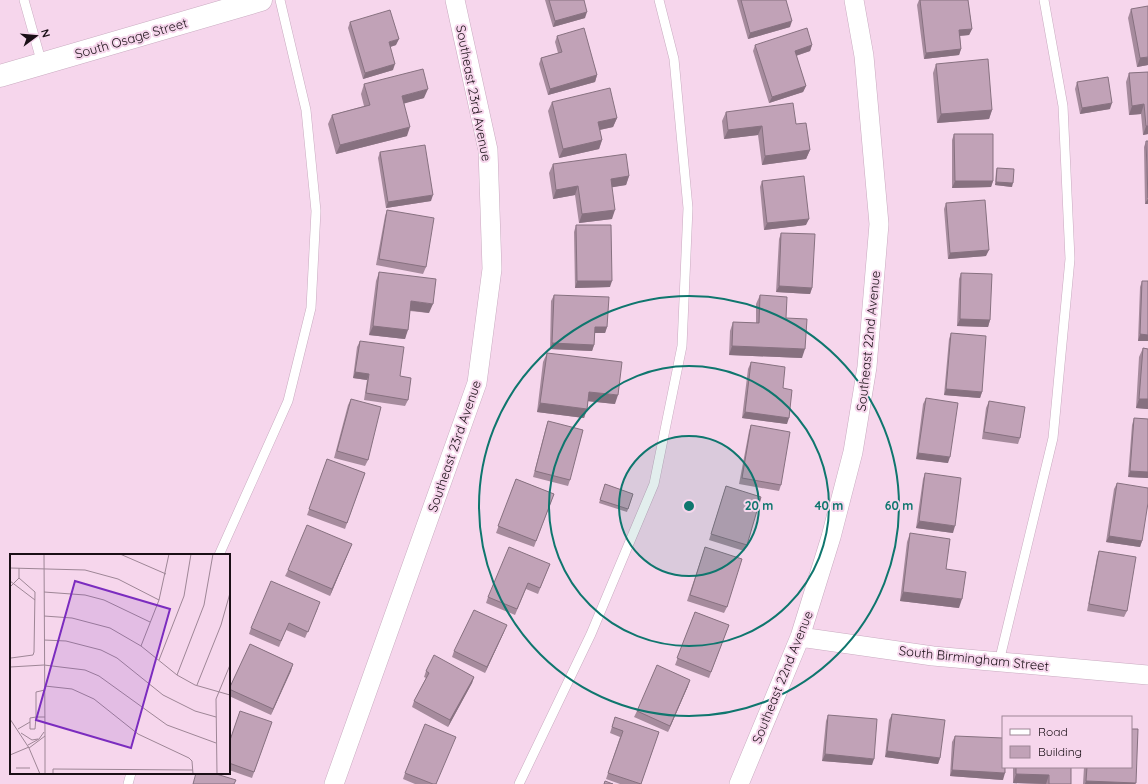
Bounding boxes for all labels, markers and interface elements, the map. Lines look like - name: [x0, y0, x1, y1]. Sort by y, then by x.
- street label: South Osage Street: [73, 14, 189, 62]
- north arrow: [16, 16, 56, 56]
- street label: Southeast 23rd Avenue: [453, 24, 495, 162]
- text: N: [38, 27, 53, 39]
- street label: Southeast 22nd Avenue: [853, 270, 883, 412]
- street label: Southeast 23rd Avenue: [424, 378, 484, 514]
- text: 20 m: [745, 498, 773, 513]
- text: 40 m: [815, 498, 843, 513]
- text: 60 m: [885, 498, 913, 513]
- centre of rings: [682, 499, 696, 513]
- inset map: [10, 554, 230, 774]
- street label: Southeast 22nd Avenue: [748, 608, 816, 746]
- street label: South Birmingham Street: [898, 642, 1050, 674]
- legend: [1002, 716, 1132, 768]
- text: Road: [1038, 724, 1068, 739]
- text: Building: [1038, 744, 1082, 759]

